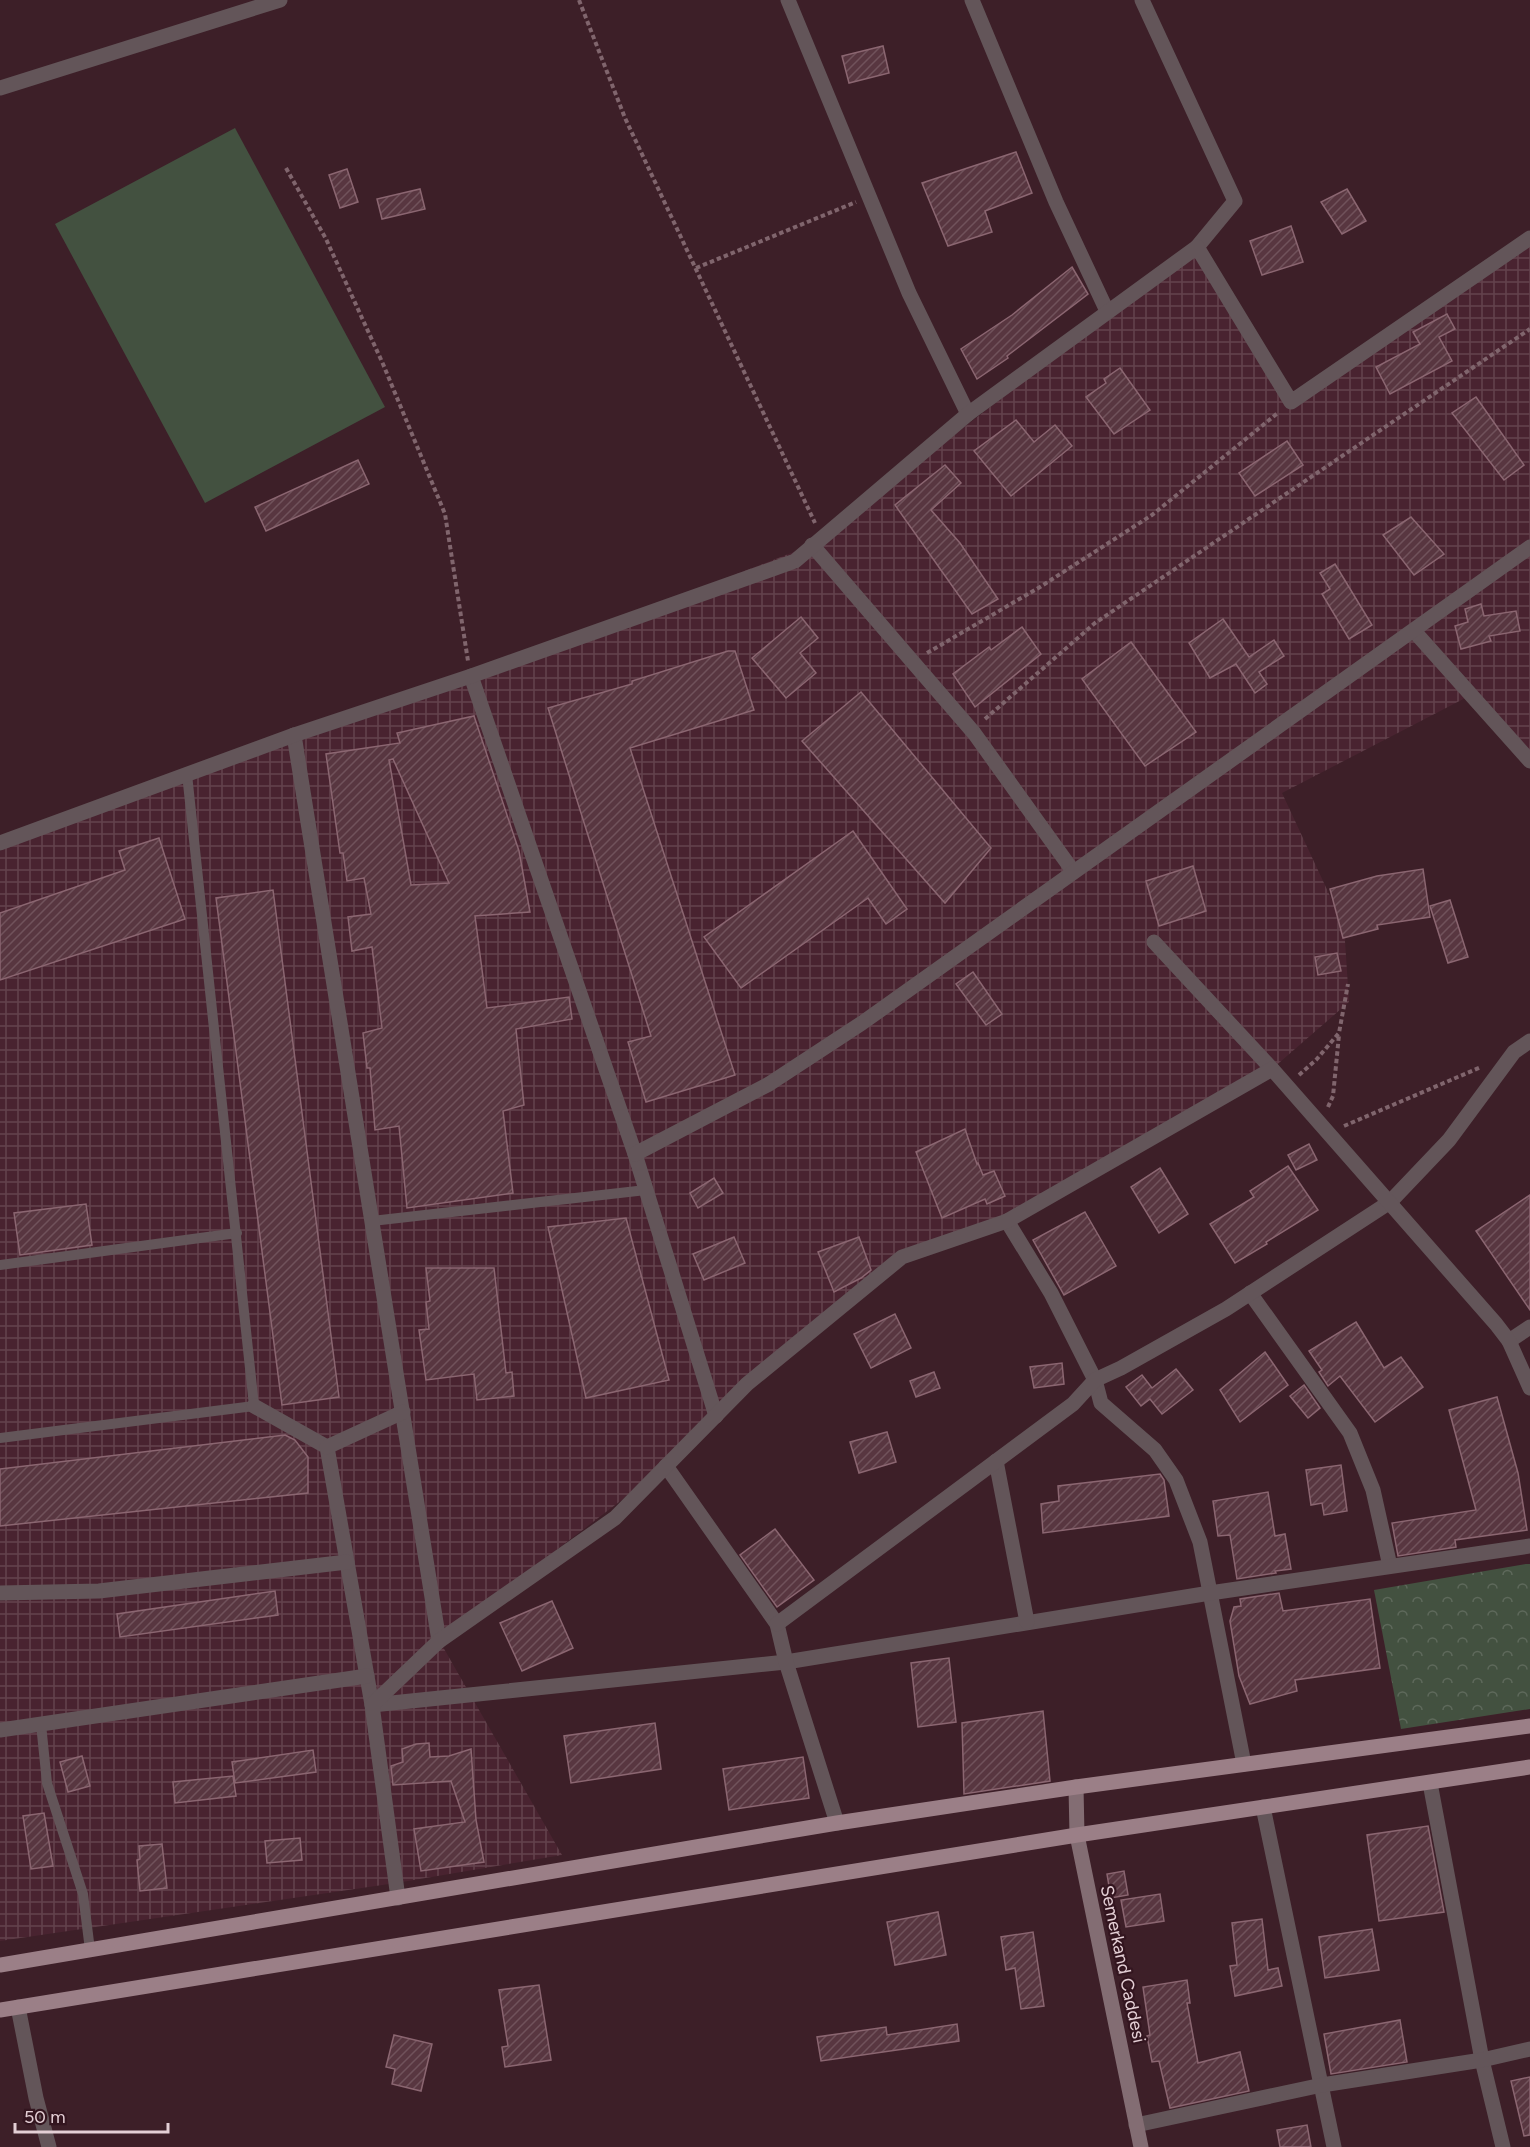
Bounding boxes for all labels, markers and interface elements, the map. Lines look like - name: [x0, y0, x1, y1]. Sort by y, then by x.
- street label: Semerkand Caddesi: [1096, 1883, 1150, 2045]
- scale bar: [15, 2096, 168, 2134]
- text: 50 m: [24, 2106, 66, 2128]

